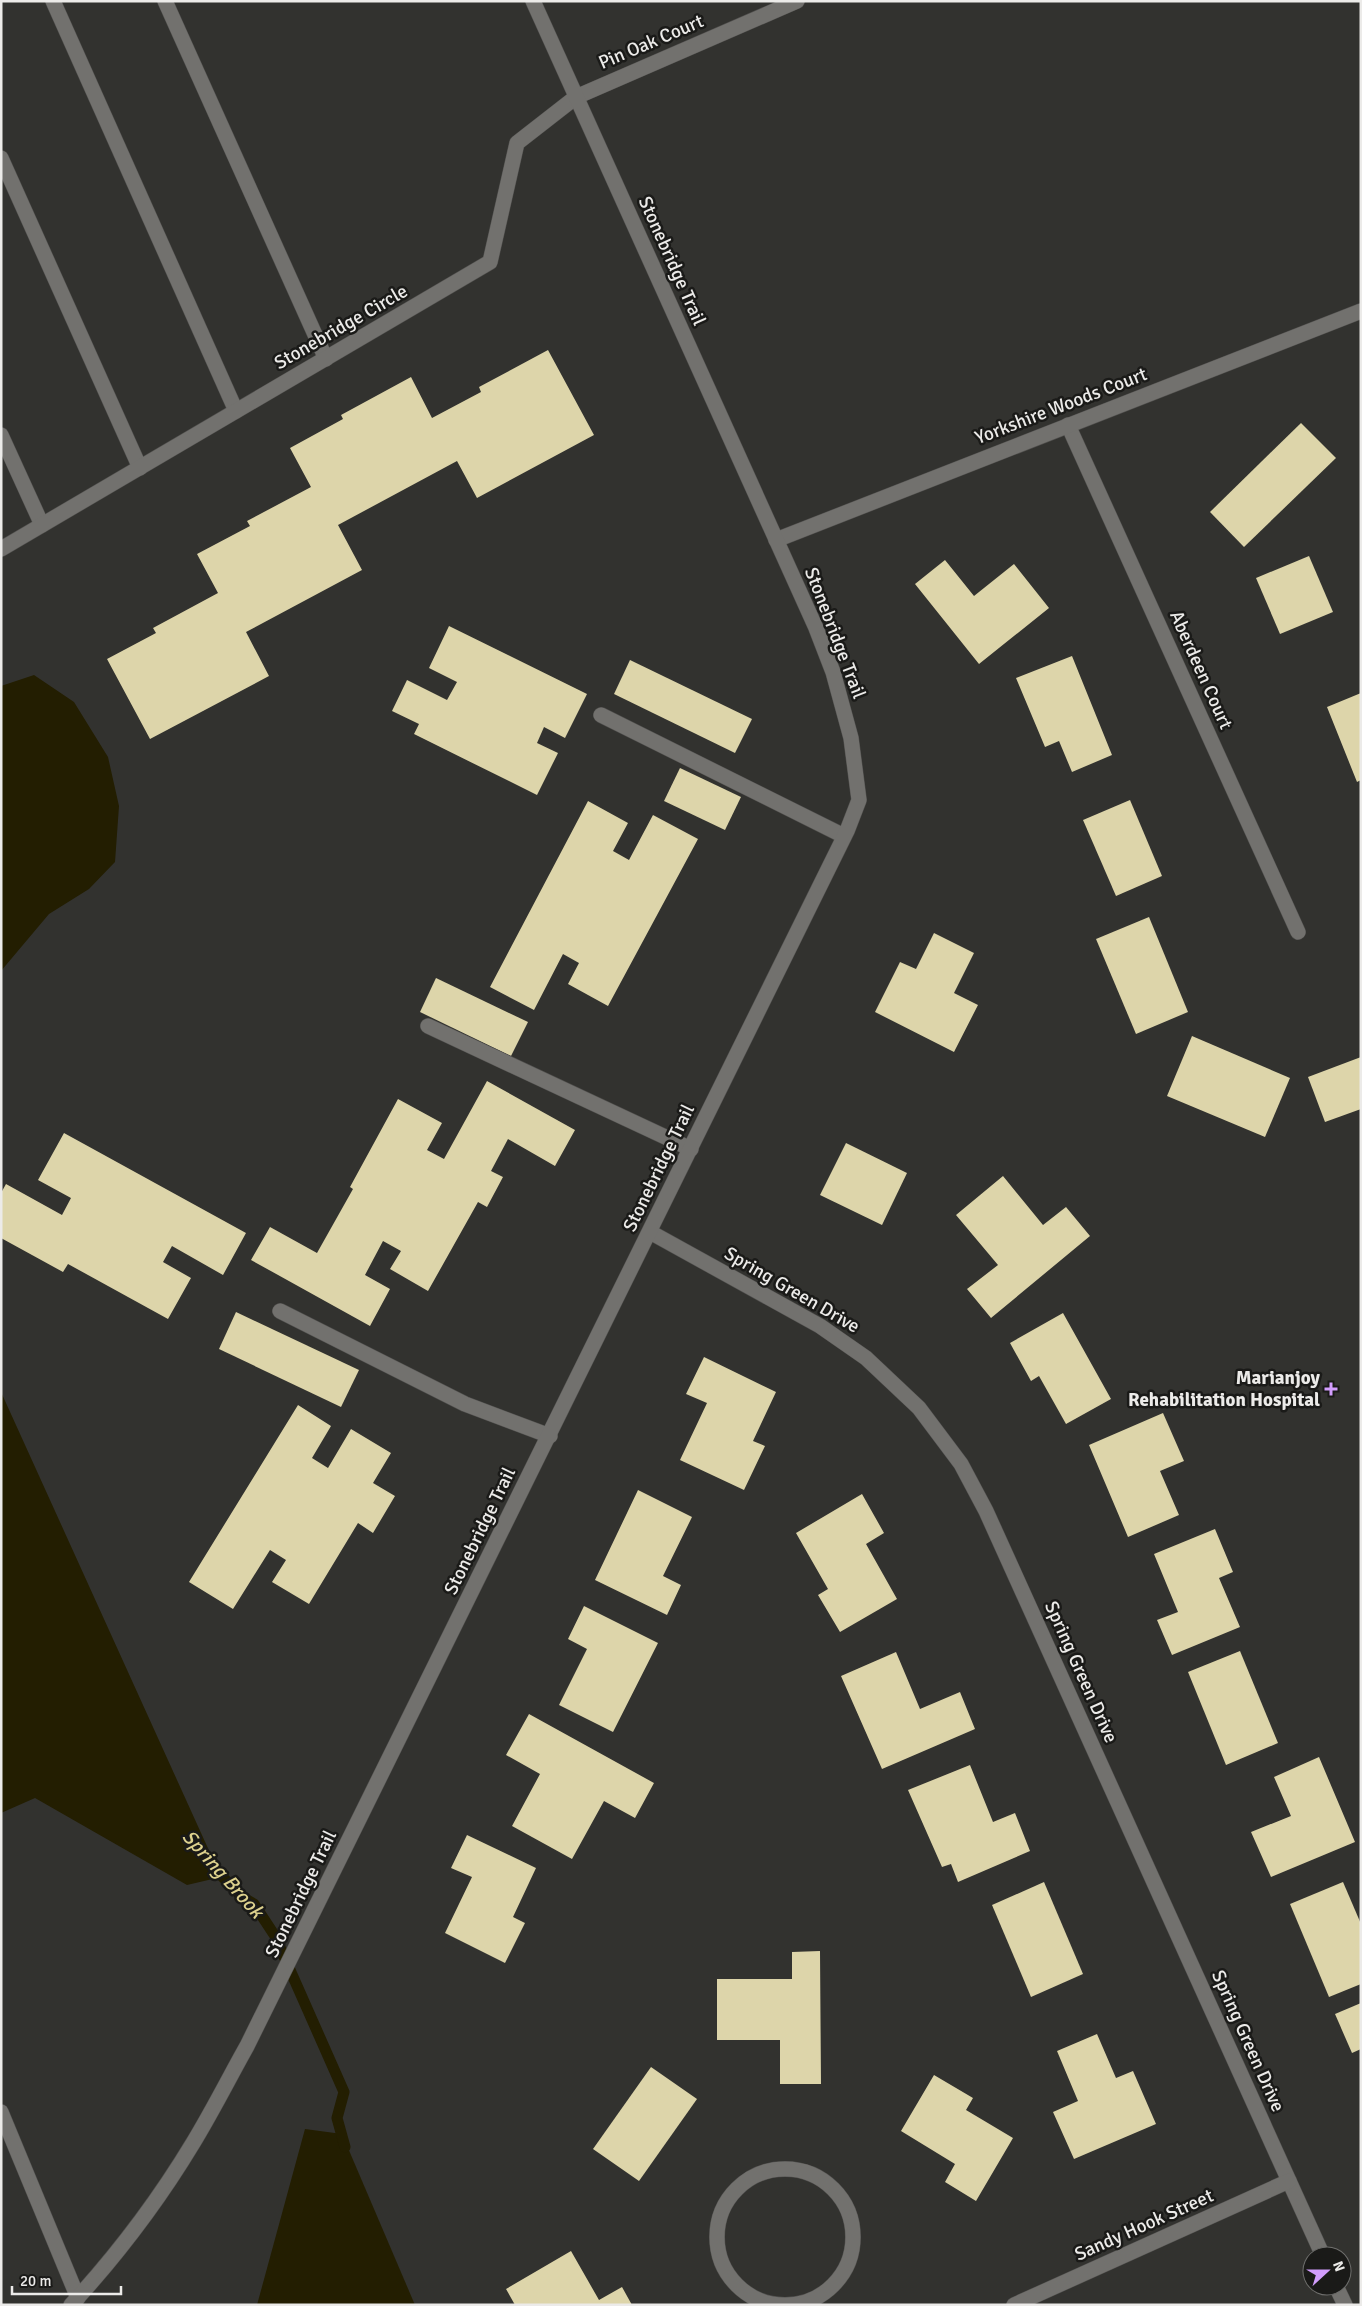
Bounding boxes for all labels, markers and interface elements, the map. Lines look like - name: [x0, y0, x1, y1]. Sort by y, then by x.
- street label: Pin Oak Court: [595, 9, 707, 75]
- street label: Stonebridge Trail: [633, 193, 711, 329]
- street label: Stonebridge Circle: [270, 279, 412, 375]
- street label: Yorkshire Woods Court: [972, 362, 1151, 450]
- street label: Stonebridge Trail: [799, 564, 871, 702]
- street label: Aberdeen Court: [1164, 607, 1238, 733]
- street label: Stonebridge Trail: [618, 1100, 700, 1236]
- street label: Spring Green Drive: [720, 1241, 864, 1339]
- place label: Marianjoy Rehabilitation Hospital: [1128, 1366, 1321, 1412]
- marker: Marianjoy Rehabilitation Hospital: [1324, 1382, 1338, 1396]
- street label: Stonebridge Trail: [439, 1463, 521, 1599]
- street label: Spring Green Drive: [1039, 1597, 1123, 1747]
- water label: Spring Brook: [177, 1825, 271, 1925]
- street label: Stonebridge Trail: [260, 1826, 342, 1962]
- street label: Spring Green Drive: [1206, 1966, 1290, 2116]
- street label: Sandy Hook Street: [1071, 2183, 1217, 2266]
- north arrow: [1302, 2246, 1352, 2296]
- text: N: [1329, 2259, 1348, 2274]
- scale bar: [12, 2264, 121, 2296]
- text: 20 m: [20, 2272, 51, 2290]

